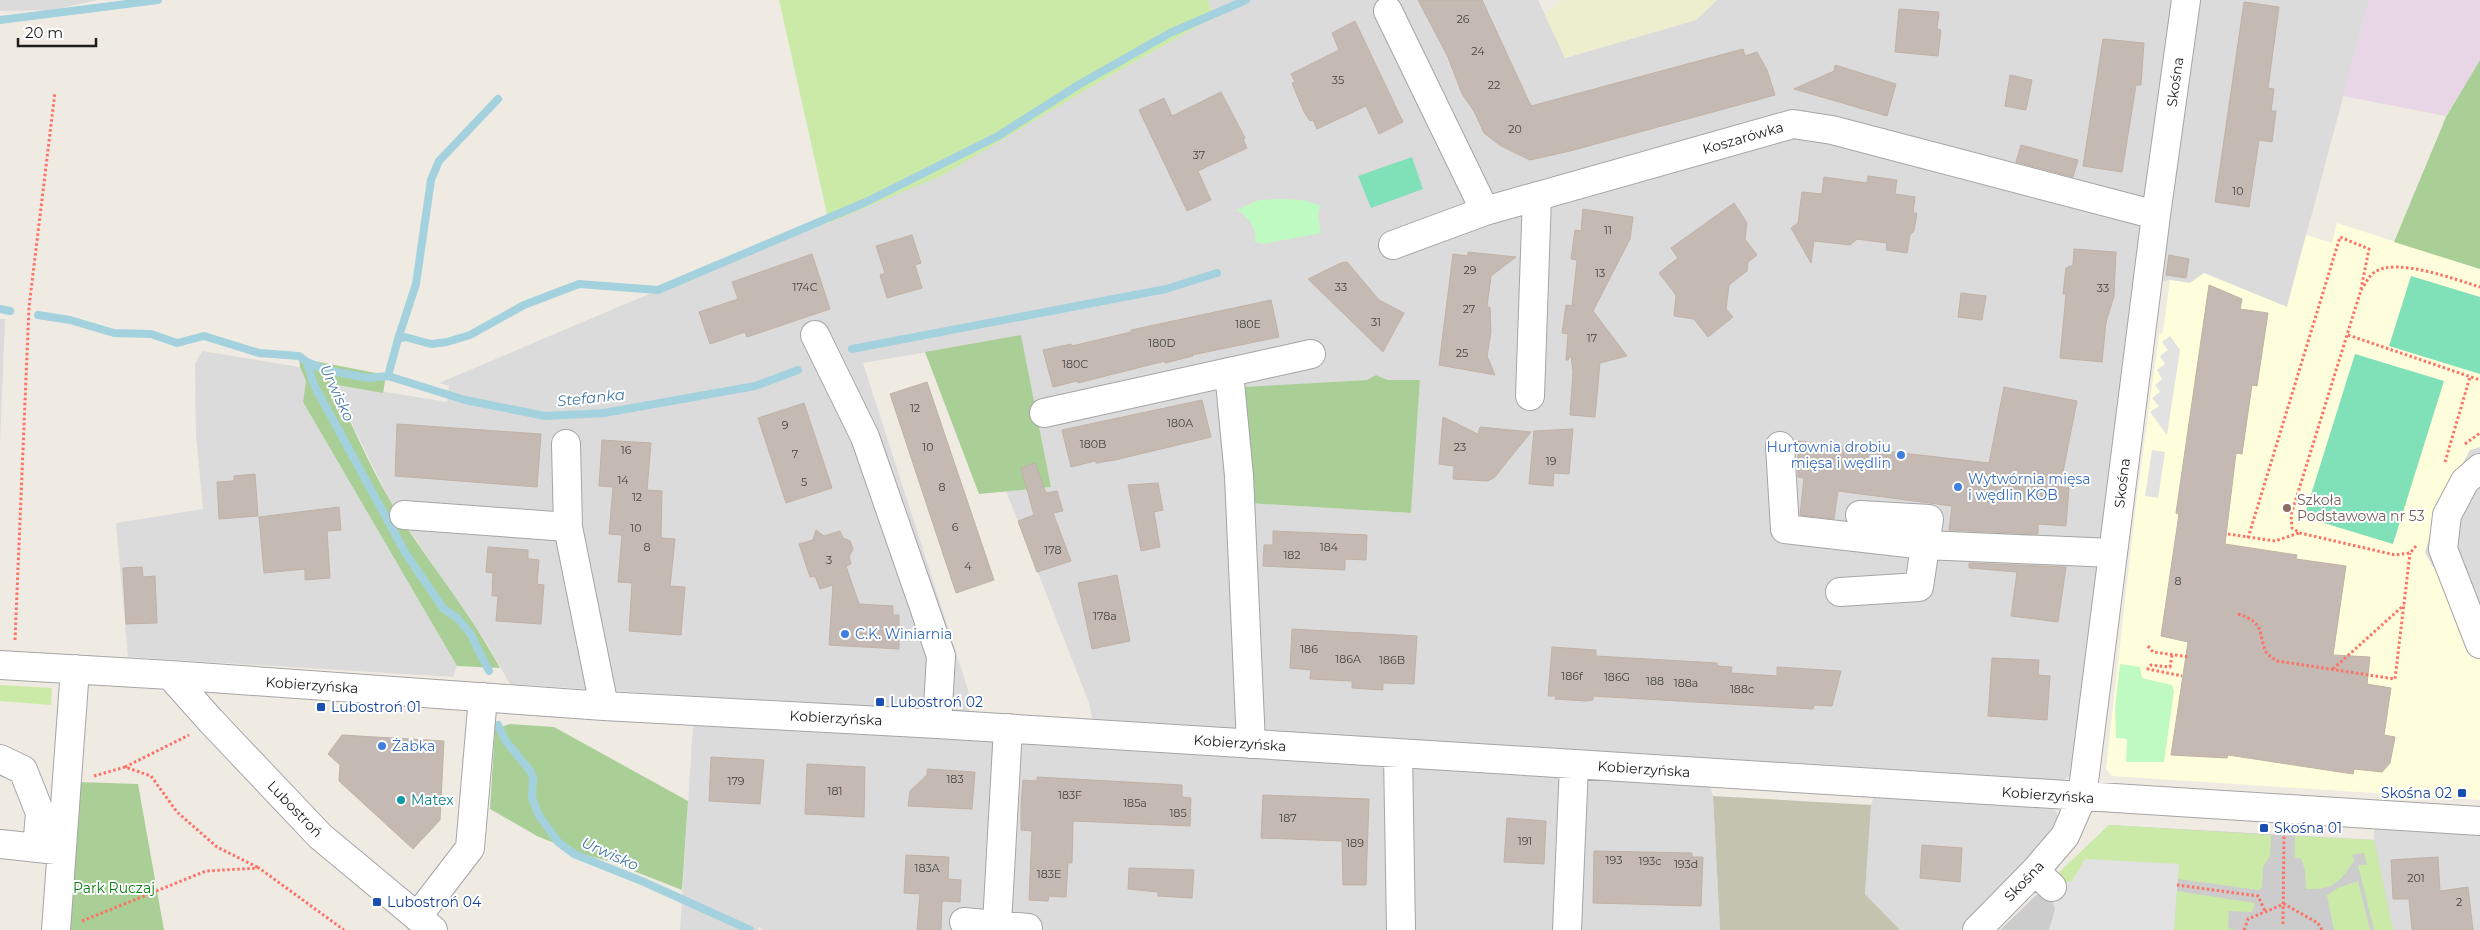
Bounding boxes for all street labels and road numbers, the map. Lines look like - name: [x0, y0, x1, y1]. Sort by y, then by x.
- street label: Skośna: [2163, 56, 2187, 108]
- street label: Koszarówka: [1700, 118, 1786, 158]
- street label: Skośna: [2110, 457, 2134, 509]
- street label: Kobierzyńska: [265, 673, 359, 697]
- street label: Kobierzyńska: [789, 707, 883, 729]
- street label: Kobierzyńska: [1193, 731, 1287, 755]
- street label: Kobierzyńska: [1597, 757, 1691, 781]
- street label: Lubostroń: [264, 777, 326, 841]
- street label: Kobierzyńska: [2001, 783, 2095, 807]
- street label: Skośna: [2000, 857, 2048, 905]

